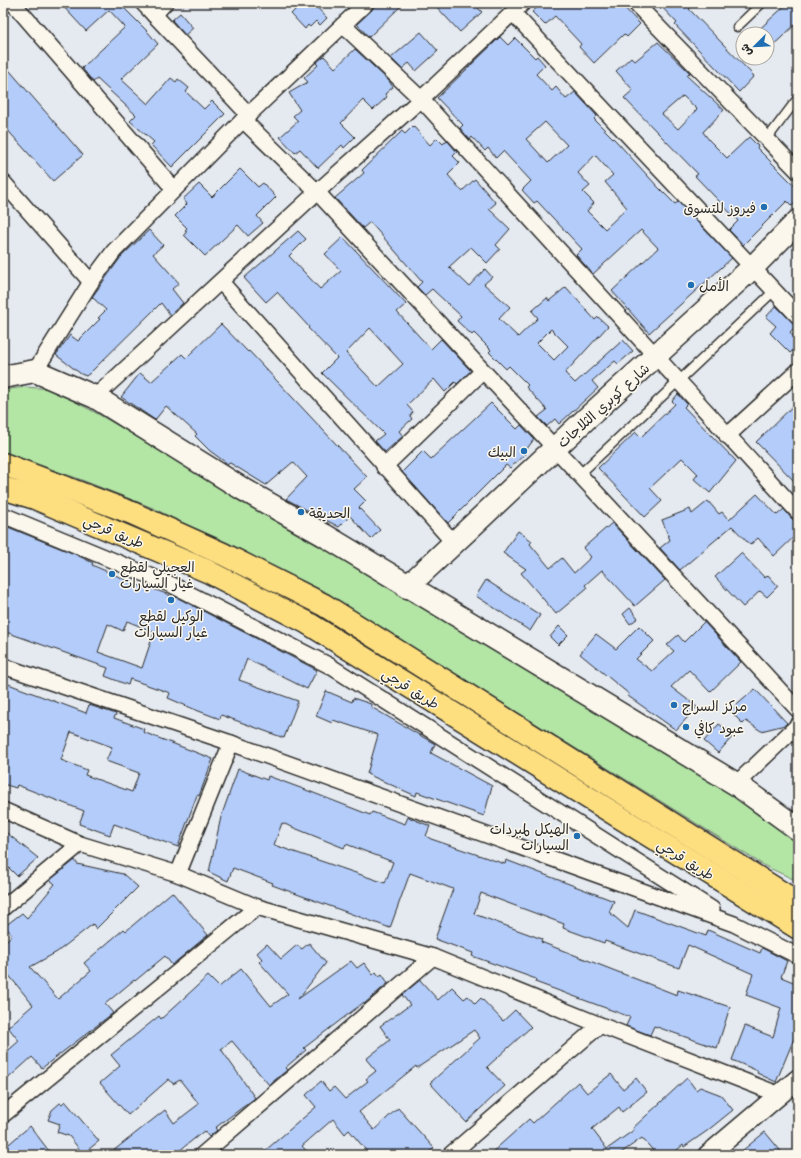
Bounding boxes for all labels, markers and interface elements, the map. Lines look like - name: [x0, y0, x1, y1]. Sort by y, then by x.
- north arrow: [735, 26, 775, 66]
- text: ش: [736, 42, 755, 59]
- place label: فيروز للتسوق: [683, 198, 756, 218]
- marker: فيروز للتسوق: [759, 202, 769, 212]
- place label: الأمل: [699, 276, 729, 295]
- marker: الأمل: [686, 280, 696, 290]
- street label: شارع كوبري الثلاجات: [553, 358, 655, 453]
- place label: البيك: [488, 442, 516, 461]
- marker: البيك: [519, 446, 529, 456]
- place label: الحديقة: [309, 503, 350, 522]
- marker: الحديقة: [296, 507, 306, 517]
- street label: طريق قرجي: [79, 510, 147, 556]
- place label: العجيلي لقطع غيار السيارات: [120, 557, 195, 592]
- marker: العجيلي لقطع غيار السيارات: [107, 569, 117, 579]
- marker: الوكيل لقطع غيار السيارات: [166, 595, 176, 605]
- place label: الوكيل لقطع غيار السيارات: [134, 606, 208, 641]
- street label: طريق قرجي: [377, 663, 443, 716]
- place label: مركز السراج: [682, 696, 747, 716]
- marker: مركز السراج: [669, 700, 679, 710]
- place label: عبود كافي: [694, 718, 744, 739]
- marker: عبود كافي: [681, 722, 691, 732]
- place label: الهيكل لمبردات السيارات: [490, 819, 569, 854]
- marker: الهيكل لمبردات السيارات: [572, 831, 582, 841]
- street label: طريق قرجي: [652, 834, 718, 887]

